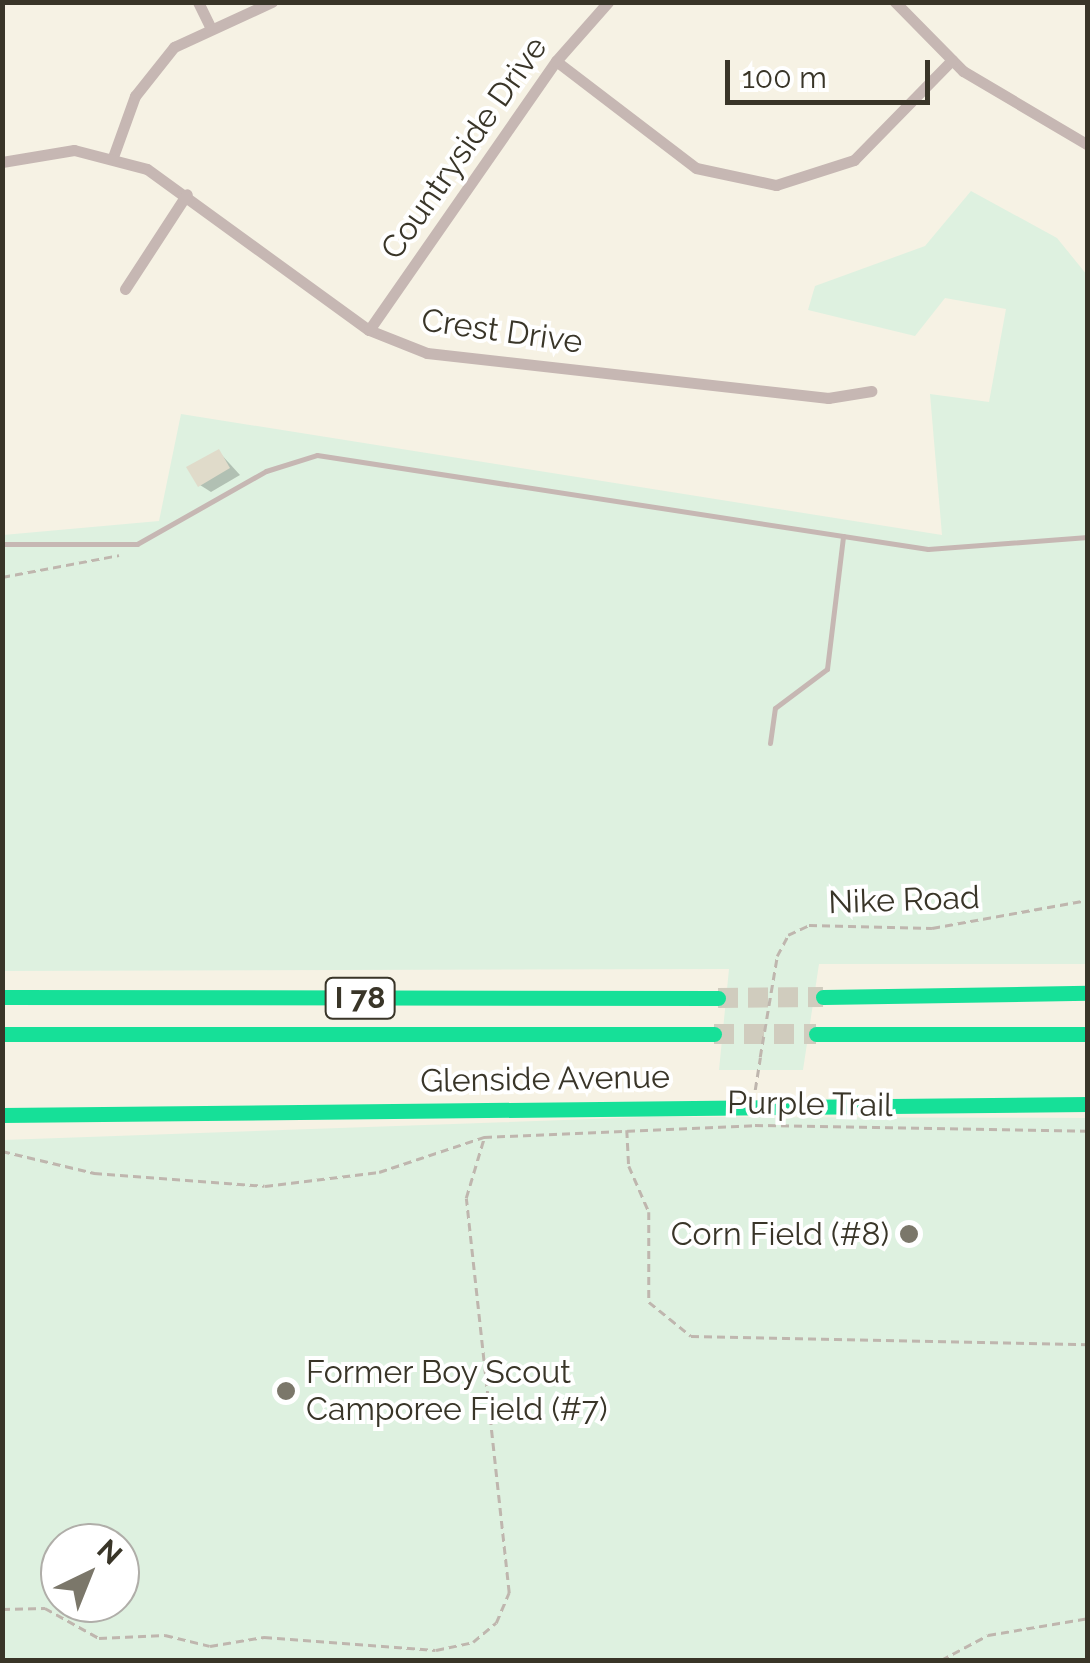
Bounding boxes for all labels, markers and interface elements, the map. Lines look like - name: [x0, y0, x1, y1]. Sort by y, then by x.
- street label: Countryside Drive: [373, 29, 555, 267]
- scale bar: [730, 40, 935, 102]
- text: 100 m: [742, 60, 827, 95]
- street label: Crest Drive: [419, 301, 585, 361]
- street label: Nike Road: [828, 878, 980, 922]
- road number: I 78: [322, 973, 398, 1023]
- street label: Glenside Avenue: [419, 1058, 671, 1100]
- street label: Purple Trail: [726, 1083, 894, 1125]
- place label: Corn Field (#8): [671, 1215, 889, 1253]
- marker: Corn Field (#8): [898, 1223, 920, 1245]
- place label: Former Boy Scout Camporee Field (#7): [306, 1354, 607, 1429]
- marker: Former Boy Scout Camporee Field (#7): [275, 1380, 297, 1402]
- north arrow: [40, 1523, 140, 1623]
- text: N: [90, 1533, 129, 1572]

